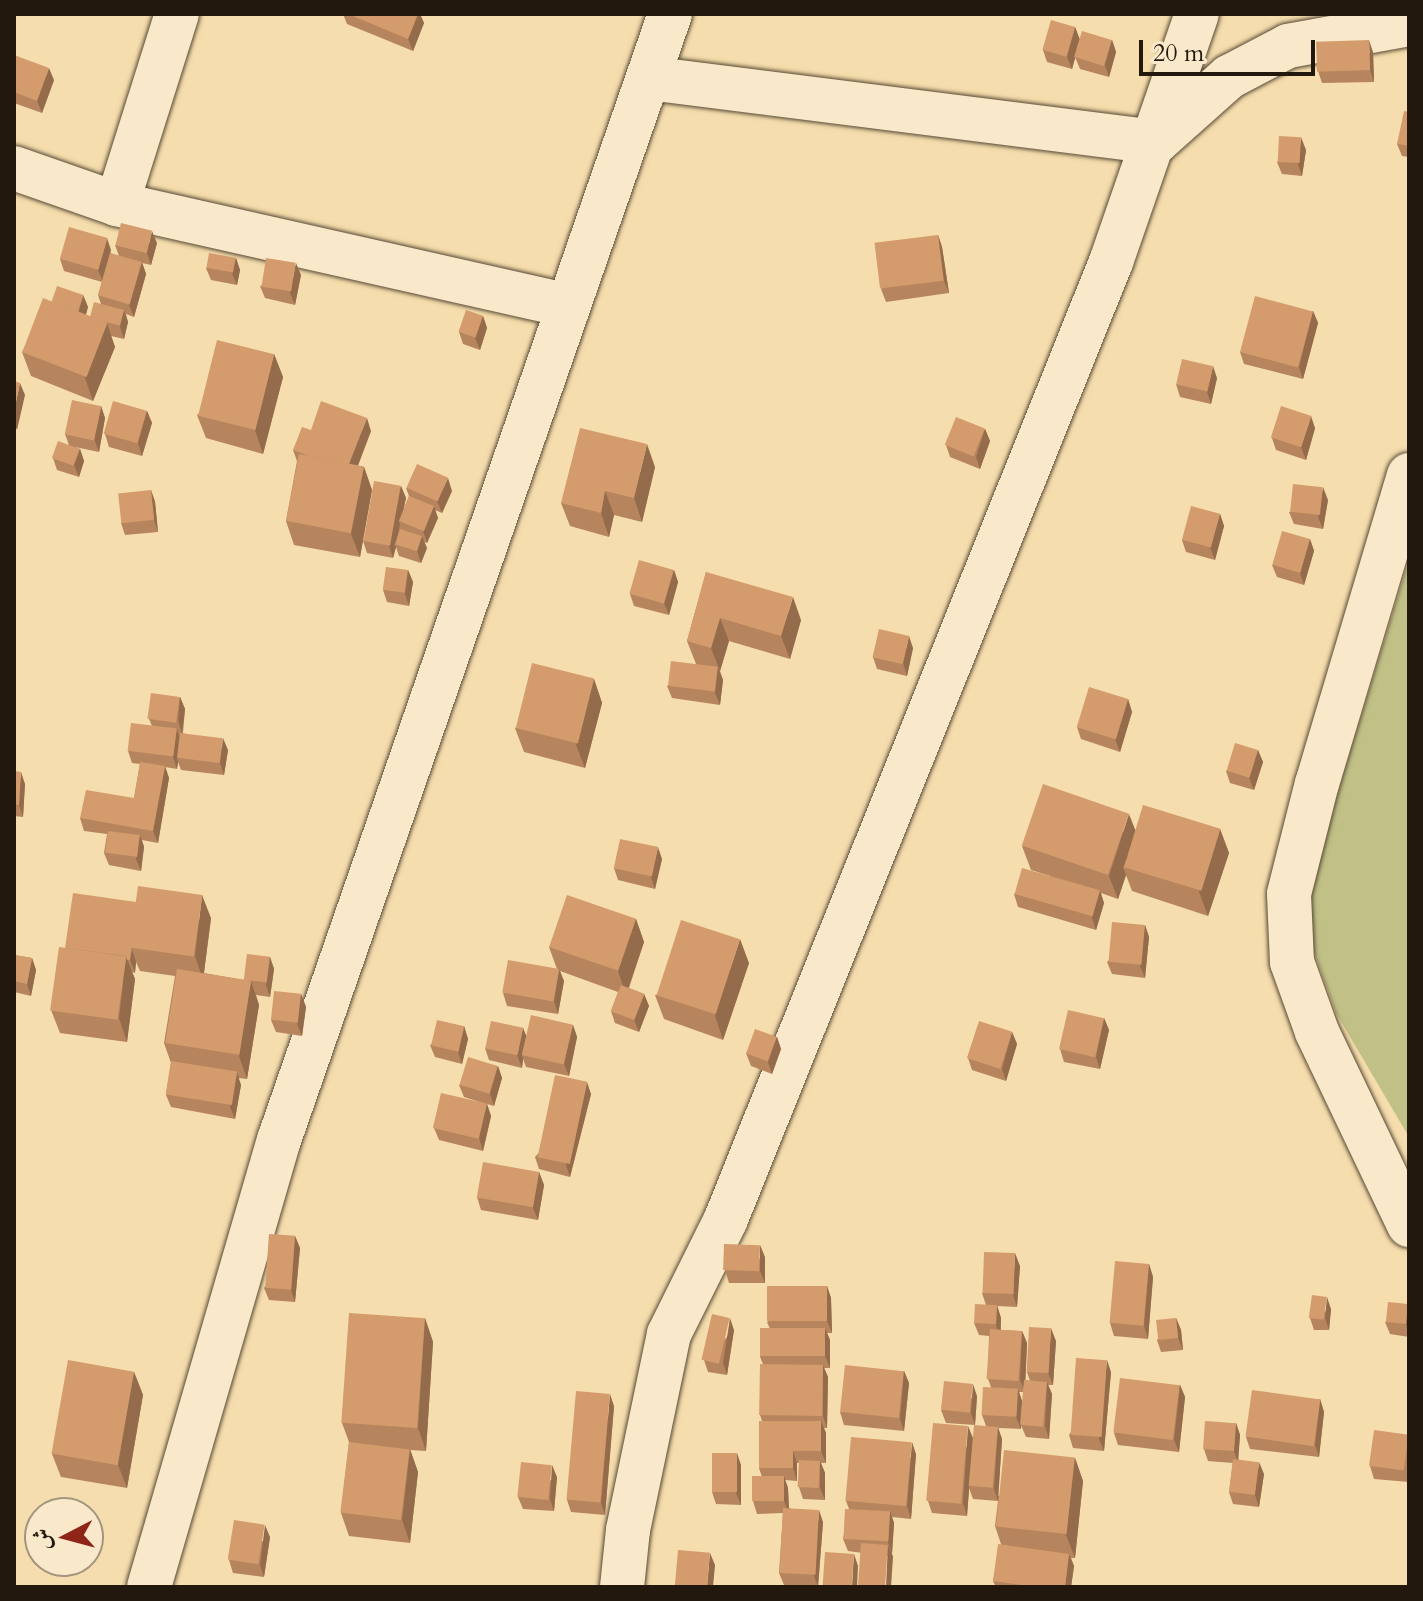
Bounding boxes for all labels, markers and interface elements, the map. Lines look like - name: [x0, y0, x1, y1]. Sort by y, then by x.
- scale bar: [1143, 24, 1319, 74]
- text: 20 m: [1153, 37, 1204, 70]
- north arrow: [24, 1497, 104, 1577]
- text: ش: [26, 1527, 58, 1552]

